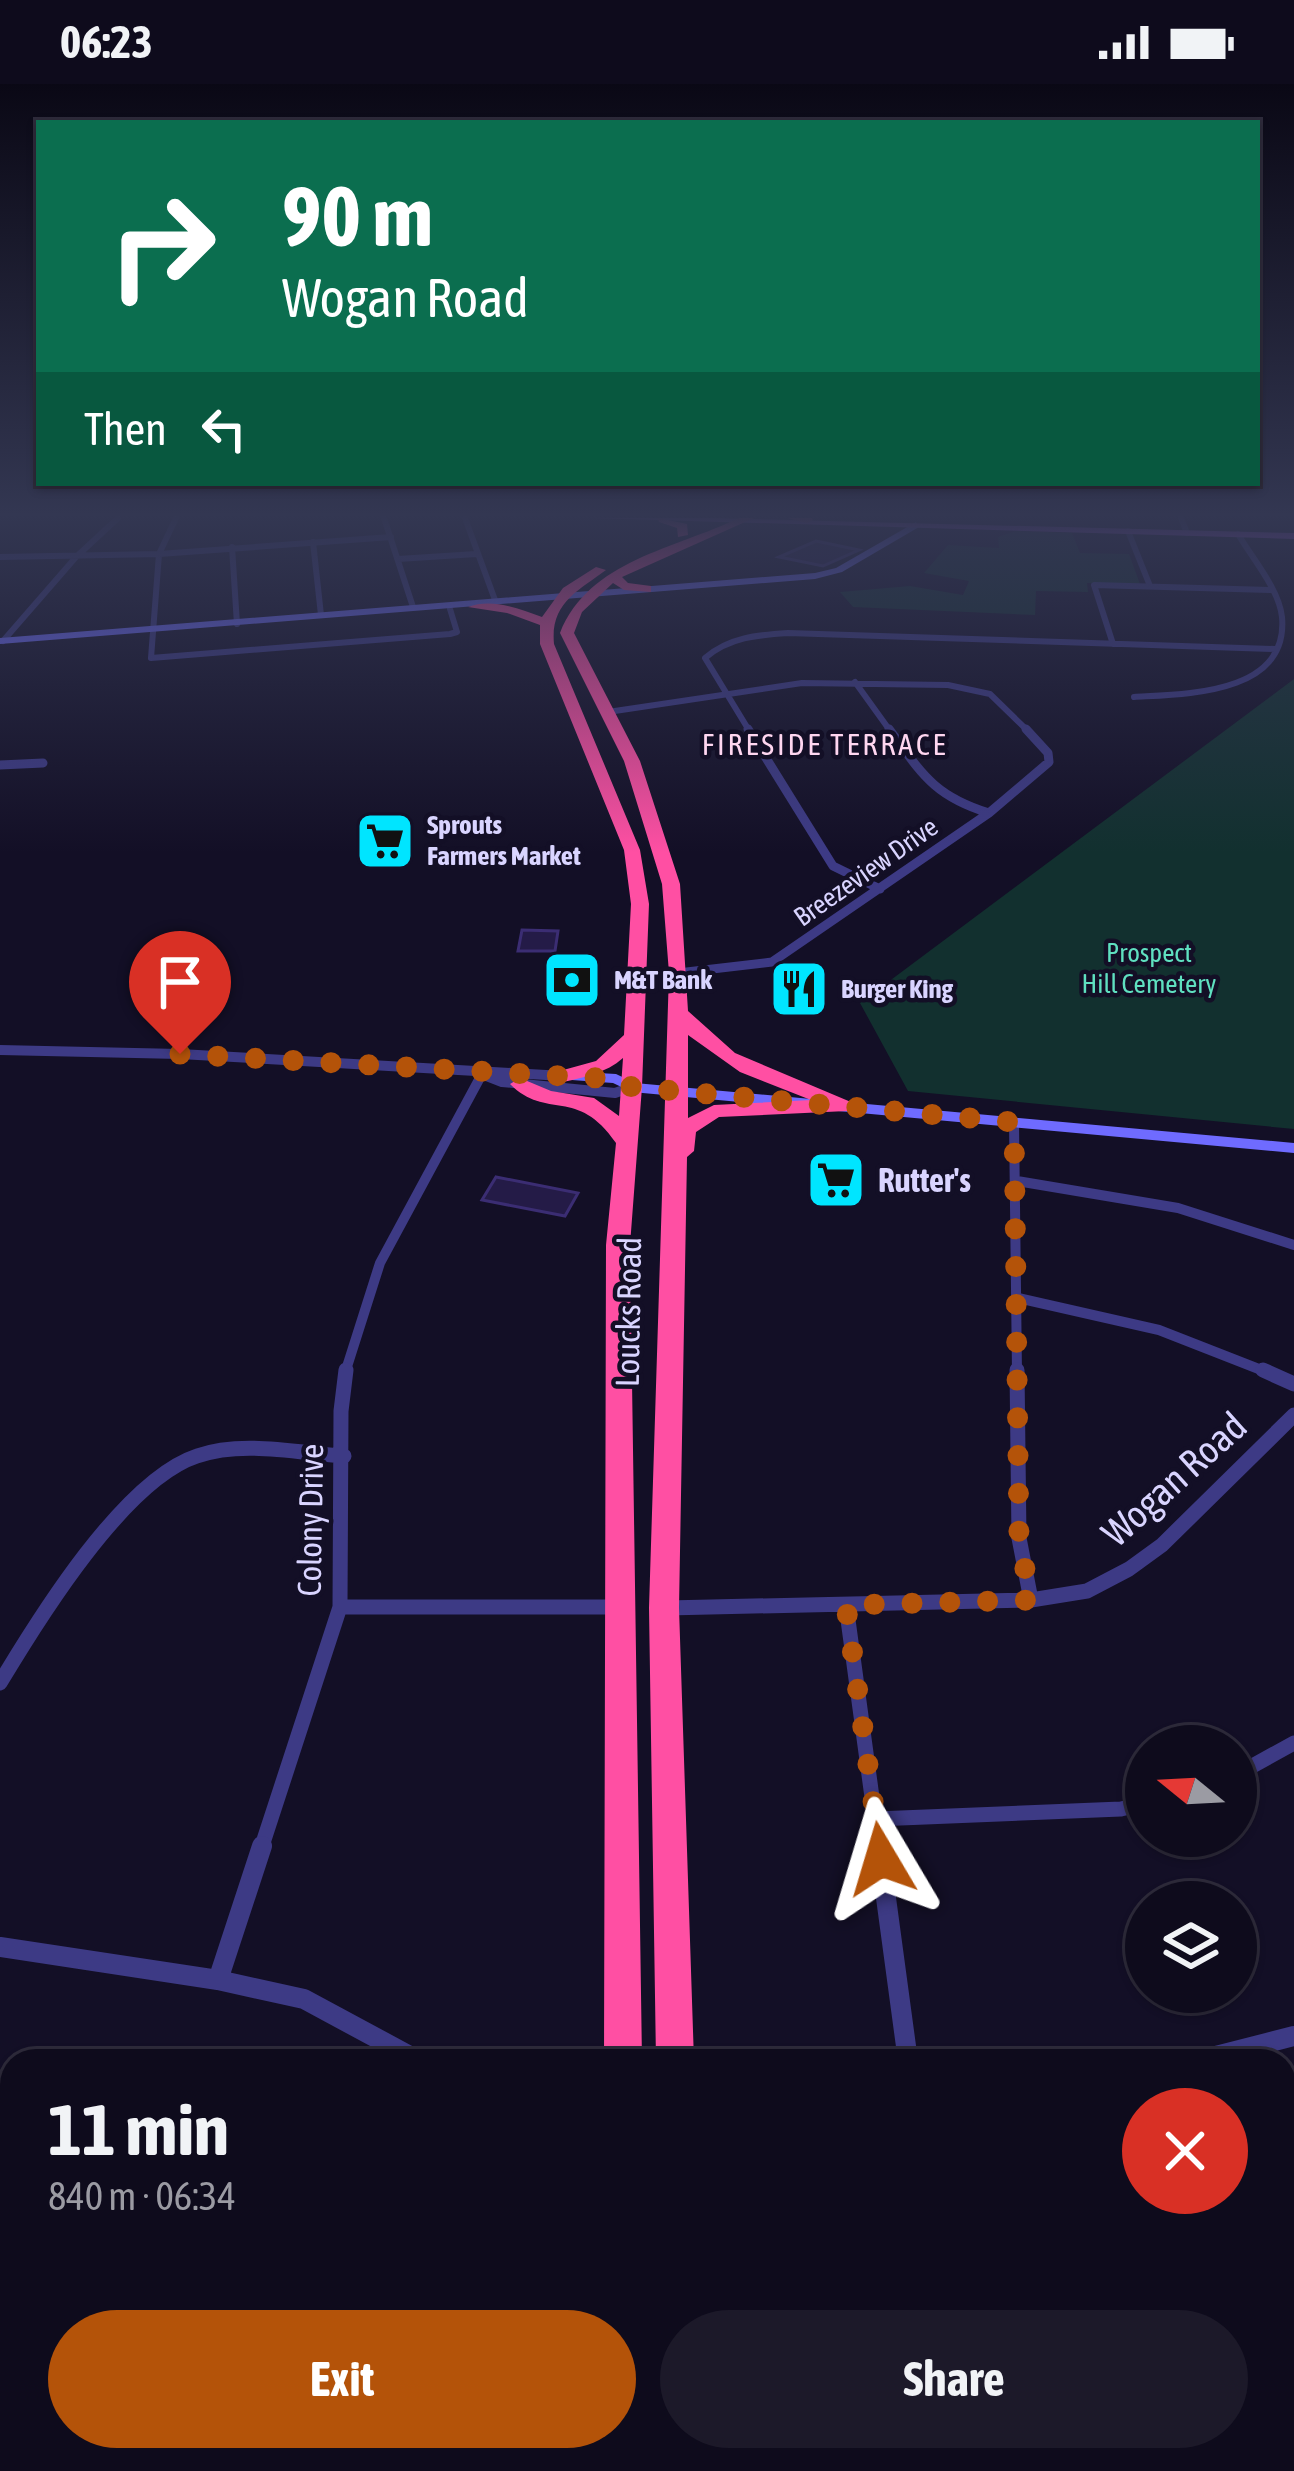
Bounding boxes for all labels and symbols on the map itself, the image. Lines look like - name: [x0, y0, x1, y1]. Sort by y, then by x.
- district label: FIRESIDE TERRACE: [702, 727, 948, 761]
- place label: Sprouts Farmers Market: [427, 809, 581, 871]
- supermarket icon: Sprouts Farmers Market: [354, 810, 416, 872]
- street label: Breezeview Drive: [788, 811, 943, 933]
- pin: [129, 931, 231, 1054]
- park label: Prospect Hill Cemetery: [1082, 937, 1216, 999]
- bank icon: M&T Bank: [541, 949, 603, 1011]
- restaurant icon: Burger King: [768, 958, 830, 1020]
- place label: M&T Bank: [614, 964, 713, 995]
- place label: Burger King: [841, 973, 954, 1004]
- supermarket icon: Rutter's: [805, 1149, 867, 1211]
- place label: Rutter's: [878, 1161, 971, 1199]
- street label: Loucks Road: [608, 1237, 648, 1387]
- street label: Wogan Road: [1093, 1403, 1255, 1555]
- street label: Colony Drive: [290, 1443, 330, 1597]
- north arrow: [1125, 1725, 1257, 1857]
- position arrow: [818, 1796, 944, 1922]

